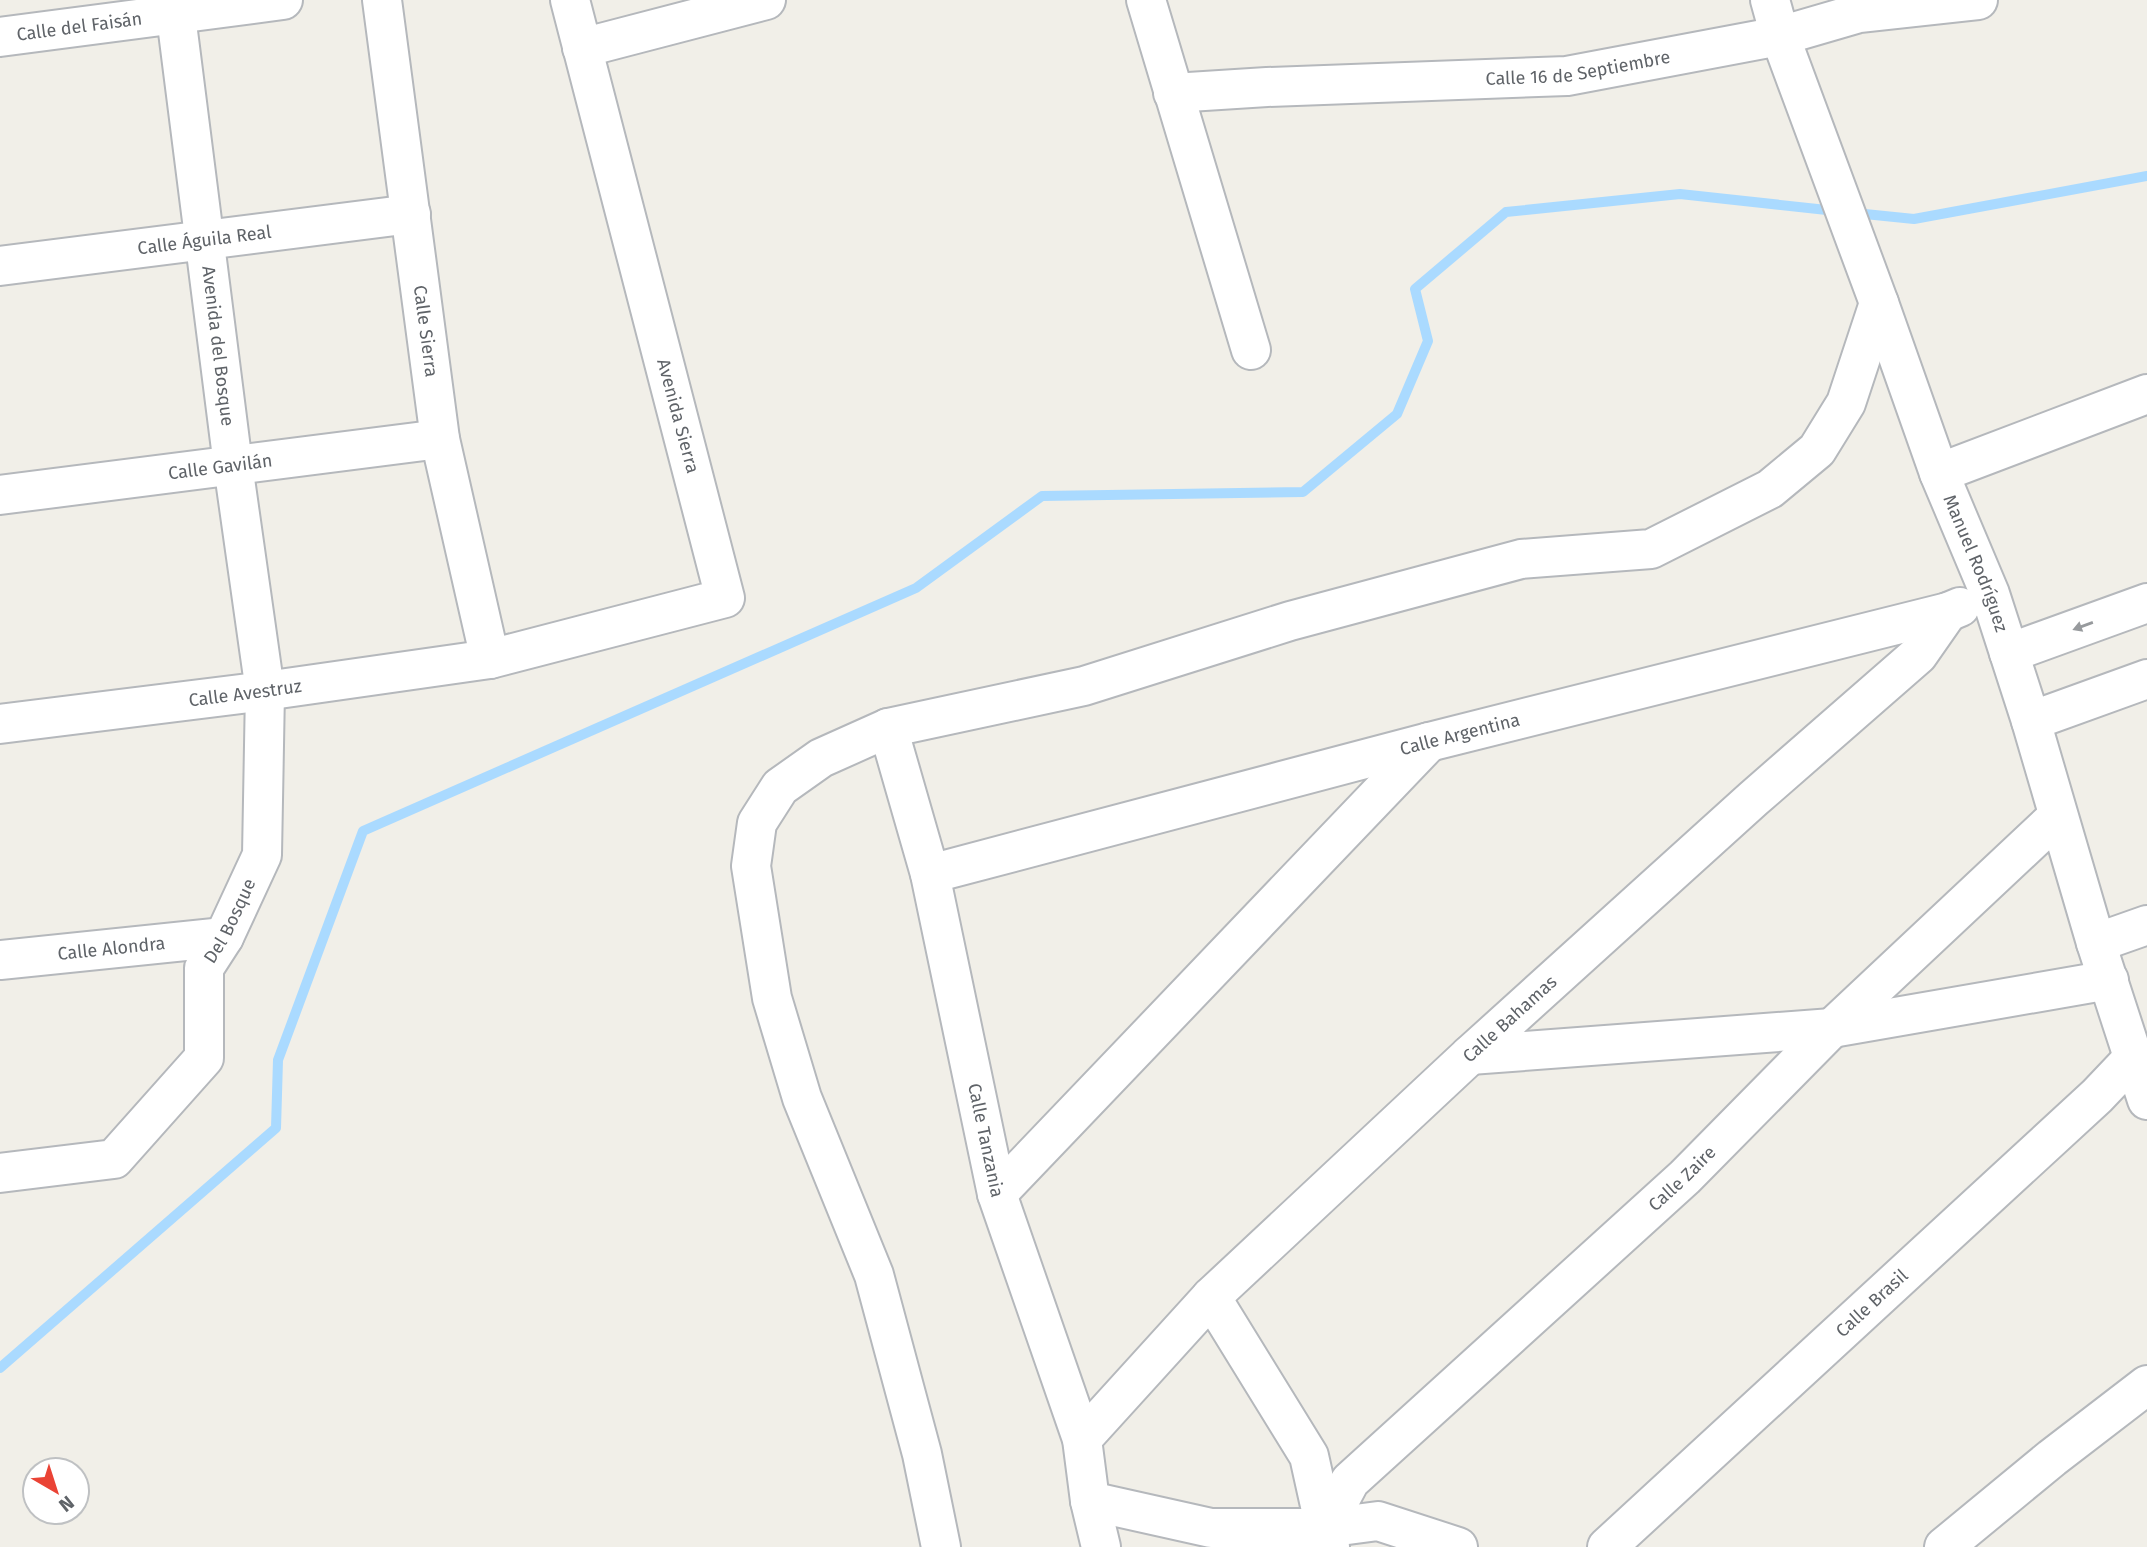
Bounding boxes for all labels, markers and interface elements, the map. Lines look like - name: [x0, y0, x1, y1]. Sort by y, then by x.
- street label: Calle del Faisán: [15, 8, 143, 46]
- street label: Calle 16 de Septiembre: [1485, 46, 1672, 90]
- street label: Calle Águila Real: [136, 221, 273, 260]
- street label: Avenida del Bosque: [197, 265, 239, 427]
- street label: Calle Sierra: [409, 284, 443, 378]
- street label: Avenida Sierra: [652, 356, 704, 476]
- street label: Calle Gavilán: [167, 449, 274, 485]
- street label: Manuel Rodríguez: [1938, 491, 2013, 635]
- one-way arrow: [2072, 621, 2093, 632]
- street label: Calle Avestruz: [187, 675, 303, 711]
- street label: Calle Argentina: [1398, 709, 1522, 760]
- street label: Del Bosque: [199, 875, 261, 968]
- street label: Calle Alondra: [57, 932, 166, 965]
- street label: Calle Bahamas: [1458, 971, 1561, 1067]
- street label: Calle Tanzania: [963, 1081, 1008, 1199]
- street label: Calle Zaire: [1644, 1141, 1720, 1216]
- street label: Calle Brasil: [1831, 1265, 1913, 1342]
- north arrow: [21, 1456, 91, 1526]
- text: N: [54, 1491, 79, 1517]

